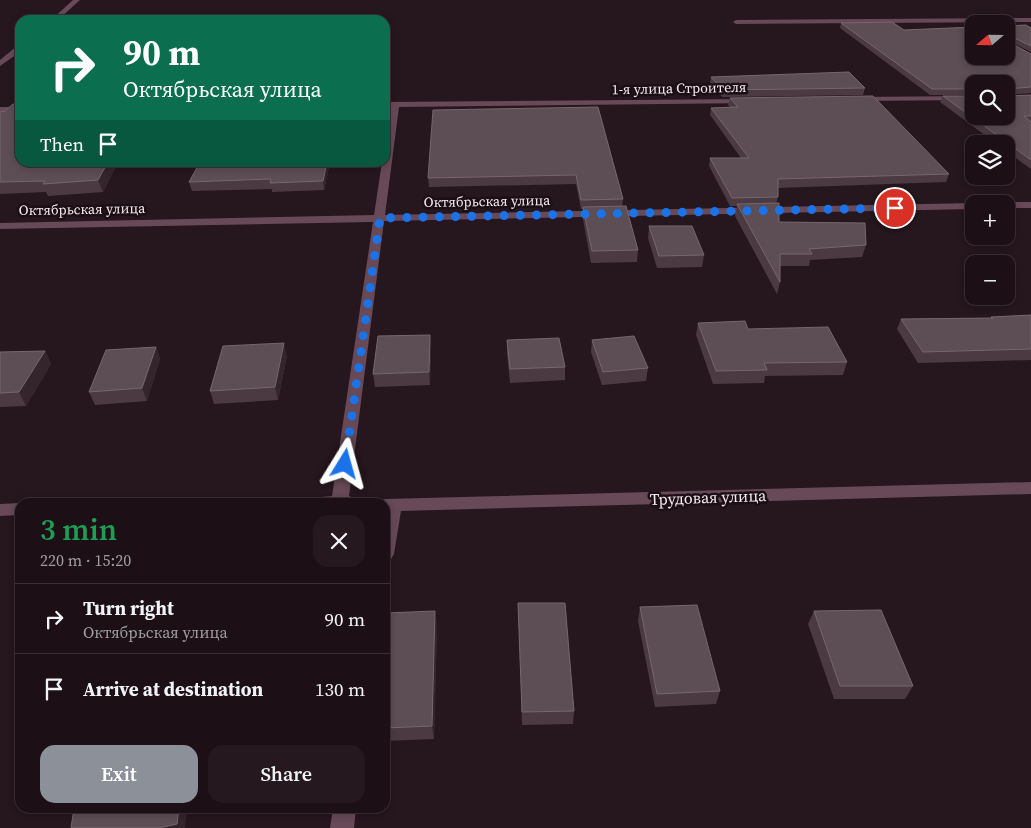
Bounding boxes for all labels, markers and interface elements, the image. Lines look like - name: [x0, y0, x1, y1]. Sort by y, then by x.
- north arrow: [965, 15, 1015, 65]
- map controls: [965, 15, 1015, 305]
- text: 90 m: [123, 29, 200, 77]
- icon: right: [40, 35, 105, 100]
- text: Октябрьская улица: [123, 74, 322, 104]
- button: search: [965, 75, 1015, 125]
- street label: 1-я улица Строителя: [611, 77, 747, 99]
- icon: arrive: [94, 130, 122, 158]
- text: Then: [40, 131, 84, 157]
- button: layers: [965, 135, 1015, 185]
- pin: [874, 187, 916, 229]
- street label: Октябрьская улица: [424, 190, 551, 212]
- icon: arrive: [881, 194, 909, 222]
- button: +: [965, 195, 1015, 245]
- street label: Октябрьская улица: [19, 198, 146, 220]
- button: −: [965, 255, 1015, 305]
- position arrow: [318, 437, 370, 489]
- street label: Трудовая улица: [649, 484, 768, 510]
- text: 3 min: [40, 509, 117, 550]
- button: close: [313, 515, 365, 567]
- text: 220 m · 15:20: [40, 549, 131, 571]
- text: Turn right: [83, 595, 174, 621]
- icon: right: [40, 605, 68, 633]
- text: 90 m: [324, 606, 365, 632]
- text: Октябрьская улица: [83, 621, 228, 643]
- icon: arrive: [40, 675, 68, 703]
- text: Arrive at destination: [83, 676, 263, 702]
- text: 130 m: [315, 676, 365, 702]
- button: Exit: [40, 745, 198, 803]
- button: Share: [208, 745, 365, 803]

